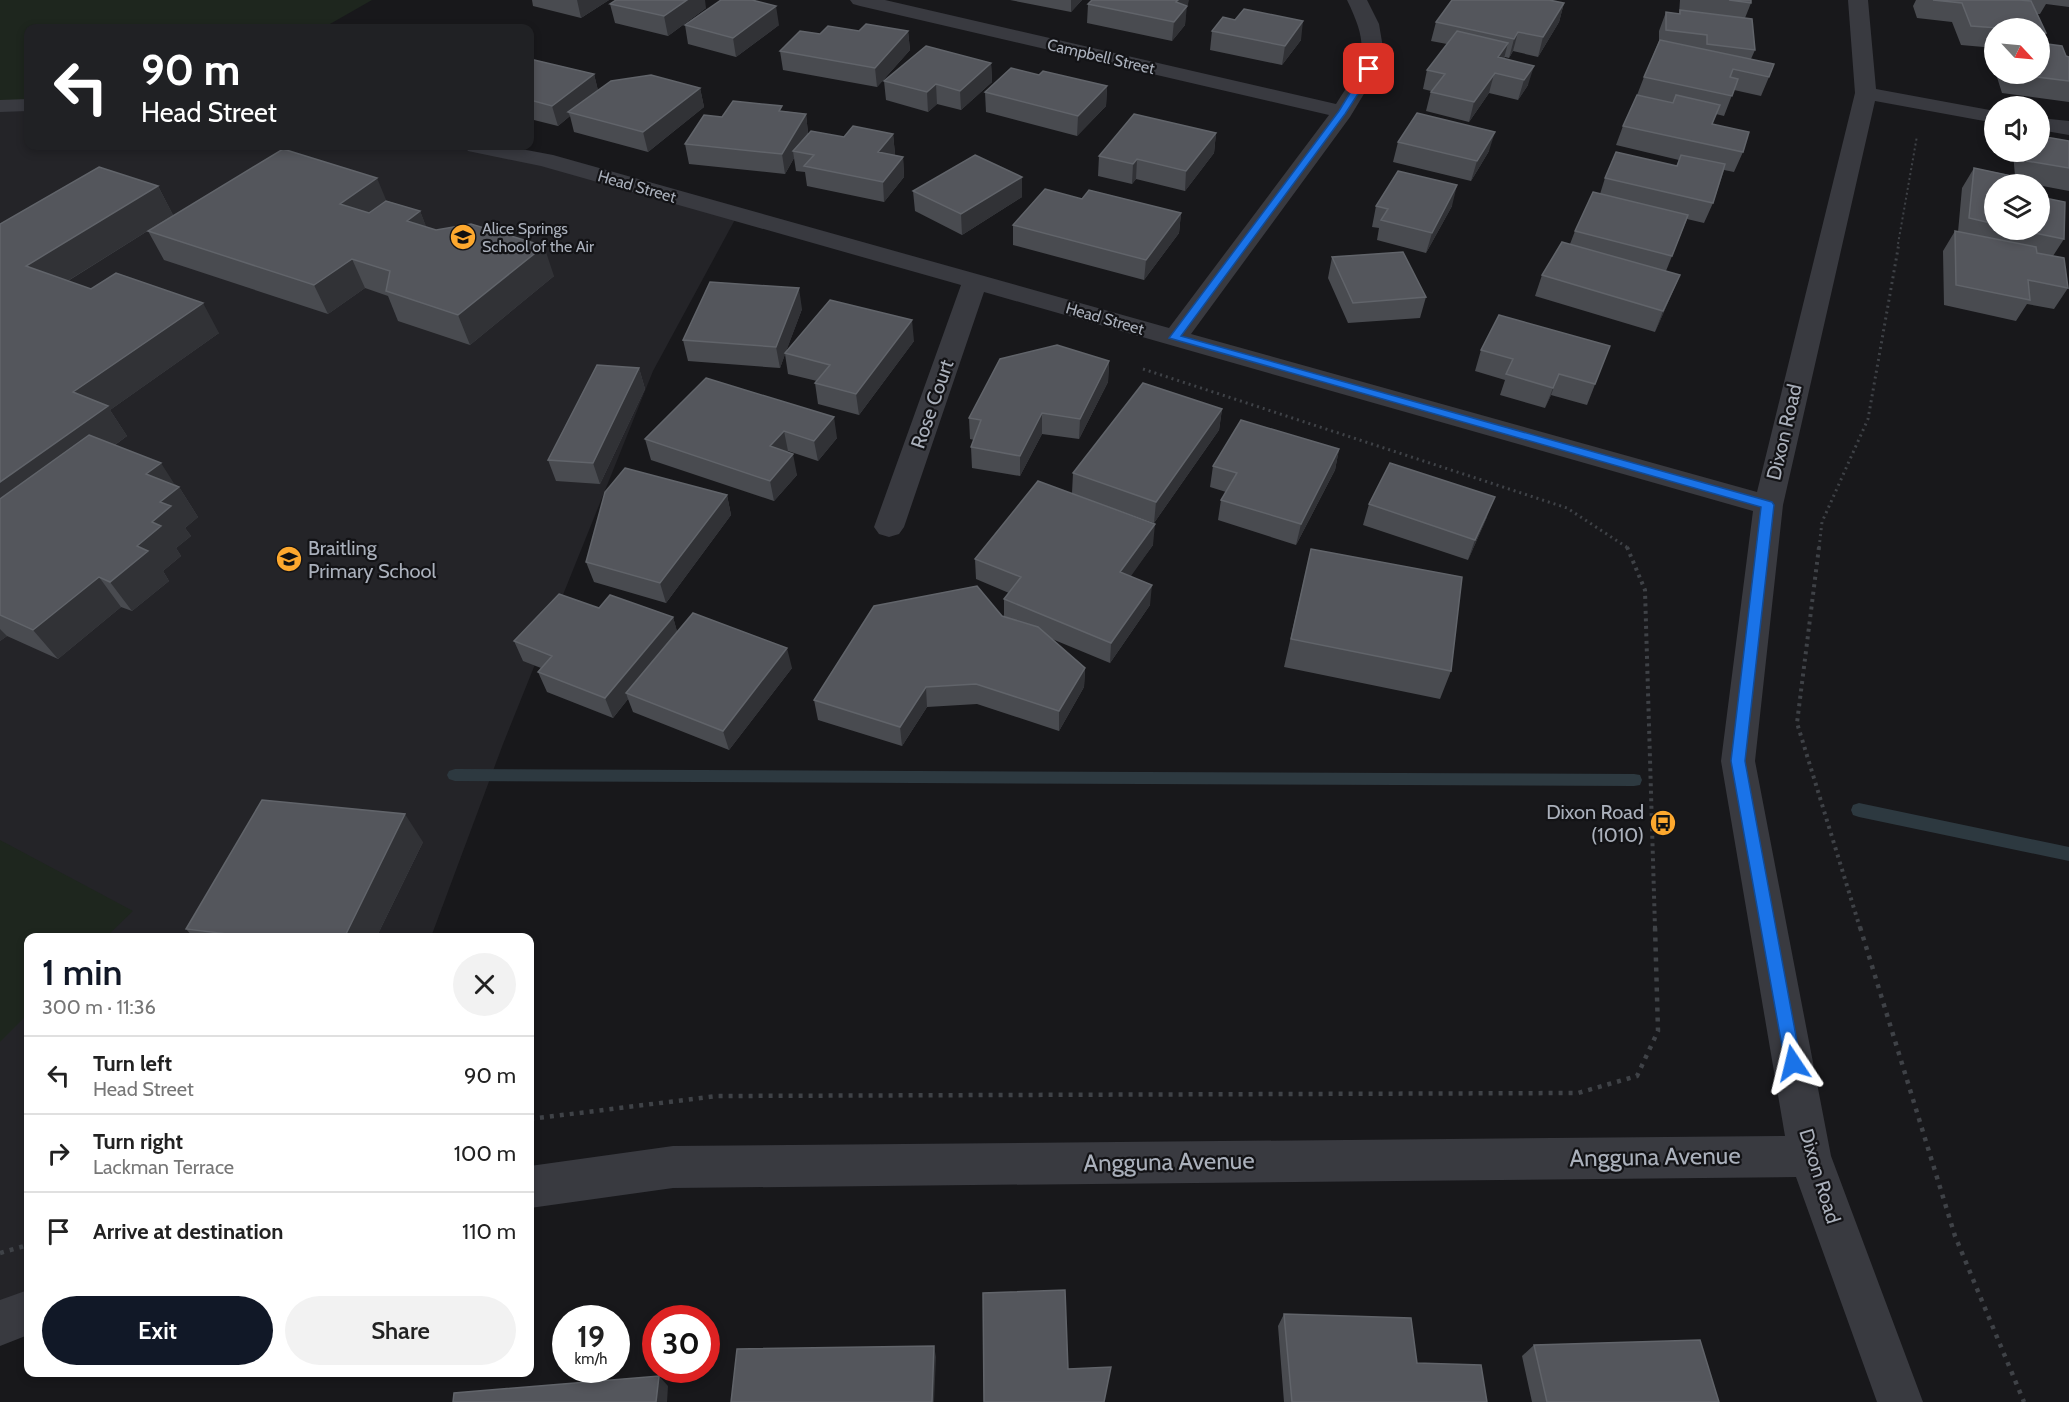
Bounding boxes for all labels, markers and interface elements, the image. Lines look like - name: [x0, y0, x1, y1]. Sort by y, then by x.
- north arrow: [1984, 18, 2050, 84]
- map controls: [1984, 18, 2050, 240]
- street label: Campbell Street: [1045, 35, 1157, 78]
- pin: [1343, 43, 1394, 94]
- text: 90 m: [141, 44, 240, 96]
- icon: left: [42, 48, 120, 126]
- icon: arrive: [1352, 52, 1385, 85]
- text: Head Street: [141, 96, 277, 129]
- button: sound: [1984, 96, 2050, 162]
- street label: Head Street: [596, 166, 679, 207]
- button: layers: [1984, 174, 2050, 240]
- place label: Alice Springs School of the Air: [482, 219, 595, 256]
- school or university icon: Alice Springs School of the Air: [448, 222, 478, 252]
- street label: Head Street: [1064, 298, 1147, 339]
- street label: Rose Court: [906, 356, 958, 452]
- street label: Dixon Road: [1761, 382, 1807, 482]
- place label: Braitling Primary School: [308, 536, 436, 583]
- school or university icon: Braitling Primary School: [274, 544, 304, 574]
- place label: Dixon Road (1010): [1546, 800, 1644, 847]
- bus stop icon: Dixon Road (1010): [1648, 808, 1678, 838]
- text: 1 min: [42, 950, 122, 994]
- button: close: [453, 953, 516, 1016]
- text: 300 m · 11:36: [42, 995, 156, 1019]
- position arrow: [1761, 1031, 1825, 1095]
- text: Turn left: [93, 1050, 172, 1077]
- icon: left: [42, 1059, 75, 1092]
- text: 90 m: [464, 1062, 516, 1089]
- text: Head Street: [93, 1077, 194, 1101]
- street label: Dixon Road: [1794, 1126, 1846, 1226]
- text: Turn right: [93, 1128, 183, 1155]
- icon: right: [42, 1137, 75, 1170]
- text: 100 m: [454, 1140, 516, 1167]
- street label: Angguna Avenue: [1569, 1141, 1741, 1172]
- street label: Angguna Avenue: [1083, 1146, 1255, 1177]
- text: Lackman Terrace: [93, 1155, 234, 1179]
- icon: arrive: [42, 1215, 75, 1248]
- text: Arrive at destination: [93, 1218, 283, 1245]
- text: 110 m: [462, 1218, 516, 1245]
- button: Exit: [42, 1296, 273, 1365]
- button: Share: [285, 1296, 516, 1365]
- speed limit sign: 30: [642, 1305, 720, 1383]
- text: 19: [577, 1318, 605, 1355]
- text: km/h: [575, 1350, 607, 1368]

